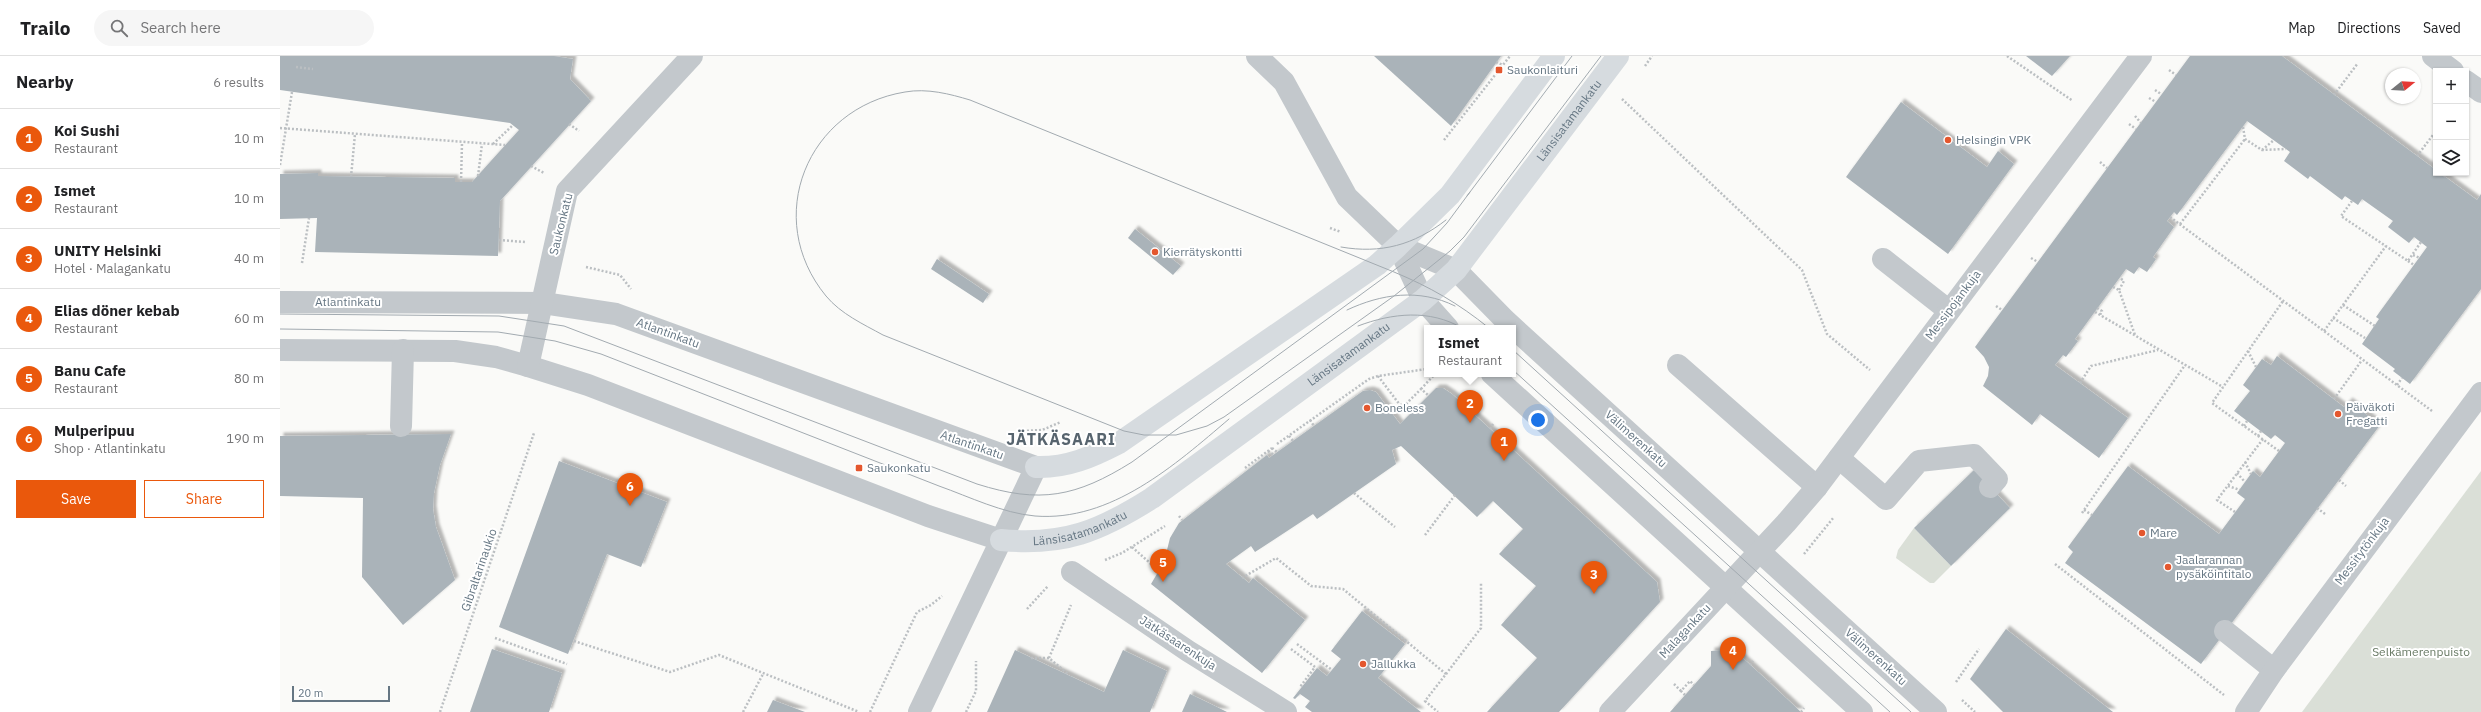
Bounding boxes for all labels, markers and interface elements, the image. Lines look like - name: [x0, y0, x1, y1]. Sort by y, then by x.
- search box: [94, 10, 374, 46]
- text: Trailo: [20, 16, 70, 40]
- icon: search: [108, 17, 130, 39]
- text: Search here: [140, 18, 221, 37]
- text: Map: [2288, 19, 2315, 37]
- text: Directions: [2337, 19, 2401, 37]
- text: Saved: [2423, 19, 2461, 37]
- place label: Saukonlaituri: [1507, 62, 1578, 77]
- marker: Saukonlaituri: [1494, 65, 1504, 75]
- north arrow: [2385, 68, 2421, 104]
- map controls: [2433, 68, 2469, 176]
- button: +: [2433, 68, 2469, 104]
- text: Nearby: [16, 71, 74, 93]
- text: 6 results: [213, 74, 264, 91]
- street label: Länsisatamankatu: [1533, 76, 1604, 164]
- button: −: [2433, 104, 2469, 140]
- text: Koi Sushi: [54, 121, 119, 140]
- text: 1: [25, 130, 33, 147]
- text: 10 m: [234, 130, 264, 147]
- place label: Helsingin VPK: [1956, 132, 2032, 147]
- marker: Helsingin VPK: [1943, 135, 1953, 145]
- text: Restaurant: [54, 140, 118, 157]
- button: layers: [2433, 140, 2469, 176]
- text: Ismet: [54, 181, 96, 200]
- text: 2: [25, 190, 33, 207]
- text: 10 m: [234, 190, 264, 207]
- street label: Saukonkatu: [546, 191, 575, 257]
- text: Restaurant: [54, 200, 118, 217]
- text: UNITY Helsinki: [54, 241, 161, 260]
- place label: Kierrätyskontti: [1163, 244, 1242, 259]
- marker: Kierrätyskontti: [1150, 247, 1160, 257]
- text: 3: [25, 250, 33, 267]
- text: 40 m: [234, 250, 264, 267]
- text: Hotel · Malagankatu: [54, 260, 171, 277]
- street label: Messipojankuja: [1922, 266, 1984, 342]
- street label: Atlantinkatu: [315, 294, 381, 309]
- text: Elias döner kebab: [54, 301, 180, 320]
- text: 4: [25, 310, 33, 327]
- text: 60 m: [234, 310, 264, 327]
- street label: Atlantinkatu: [635, 314, 702, 351]
- street label: Länsisatamankatu: [1304, 319, 1393, 389]
- text: Restaurant: [54, 320, 118, 337]
- popup: [1424, 325, 1516, 377]
- text: Ismet: [1438, 333, 1480, 352]
- text: Restaurant: [1438, 352, 1502, 369]
- text: Banu Cafe: [54, 361, 126, 380]
- text: 5: [25, 370, 33, 387]
- text: 80 m: [234, 370, 264, 387]
- text: Restaurant: [54, 380, 118, 397]
- pin: 2: [1457, 390, 1483, 423]
- place label: Päiväkoti Fregatti: [2346, 399, 2395, 428]
- place label: Boneless: [1375, 400, 1425, 415]
- marker: Boneless: [1362, 403, 1372, 413]
- street label: Välimerenkatu: [1602, 407, 1670, 470]
- marker: Päiväkoti Fregatti: [2333, 409, 2343, 419]
- your location: [1528, 410, 1548, 430]
- text: Mulperipuu: [54, 421, 135, 440]
- street label: Atlantinkatu: [938, 427, 1006, 462]
- pin: 1: [1491, 428, 1517, 461]
- district label: JÄTKÄSAARI: [1006, 429, 1116, 449]
- text: 6: [25, 430, 33, 447]
- text: 190 m: [226, 430, 264, 447]
- text: Shop · Atlantinkatu: [54, 440, 166, 457]
- place label: Saukonkatu: [867, 460, 931, 475]
- marker: Saukonkatu: [854, 463, 864, 473]
- pin: 6: [617, 473, 643, 506]
- button: Save: [16, 480, 136, 518]
- button: Share: [144, 480, 264, 518]
- street label: Länsisatamankatu: [1033, 507, 1129, 548]
- street label: Messitytönkuja: [2331, 513, 2392, 588]
- place label: Mare: [2150, 525, 2177, 540]
- street label: Gibraltarinaukio: [457, 526, 500, 613]
- marker: Mare: [2137, 528, 2147, 538]
- pin: 5: [1150, 549, 1176, 582]
- place label: Jaalarannan pysäköintitalo: [2176, 552, 2252, 581]
- pin: 3: [1581, 561, 1607, 594]
- marker: Jaalarannan pysäköintitalo: [2163, 562, 2173, 572]
- street label: Malagankatu: [1656, 600, 1714, 661]
- street label: Jätkäsaarenkuja: [1137, 612, 1220, 673]
- street label: Välimerenkatu: [1842, 625, 1910, 688]
- pin: 4: [1720, 637, 1746, 670]
- park label: Selkämerenpuisto: [2372, 644, 2470, 659]
- place label: Jallukka: [1371, 656, 1416, 671]
- marker: Jallukka: [1358, 659, 1368, 669]
- scale bar: [292, 684, 390, 703]
- text: 20 m: [298, 686, 323, 700]

